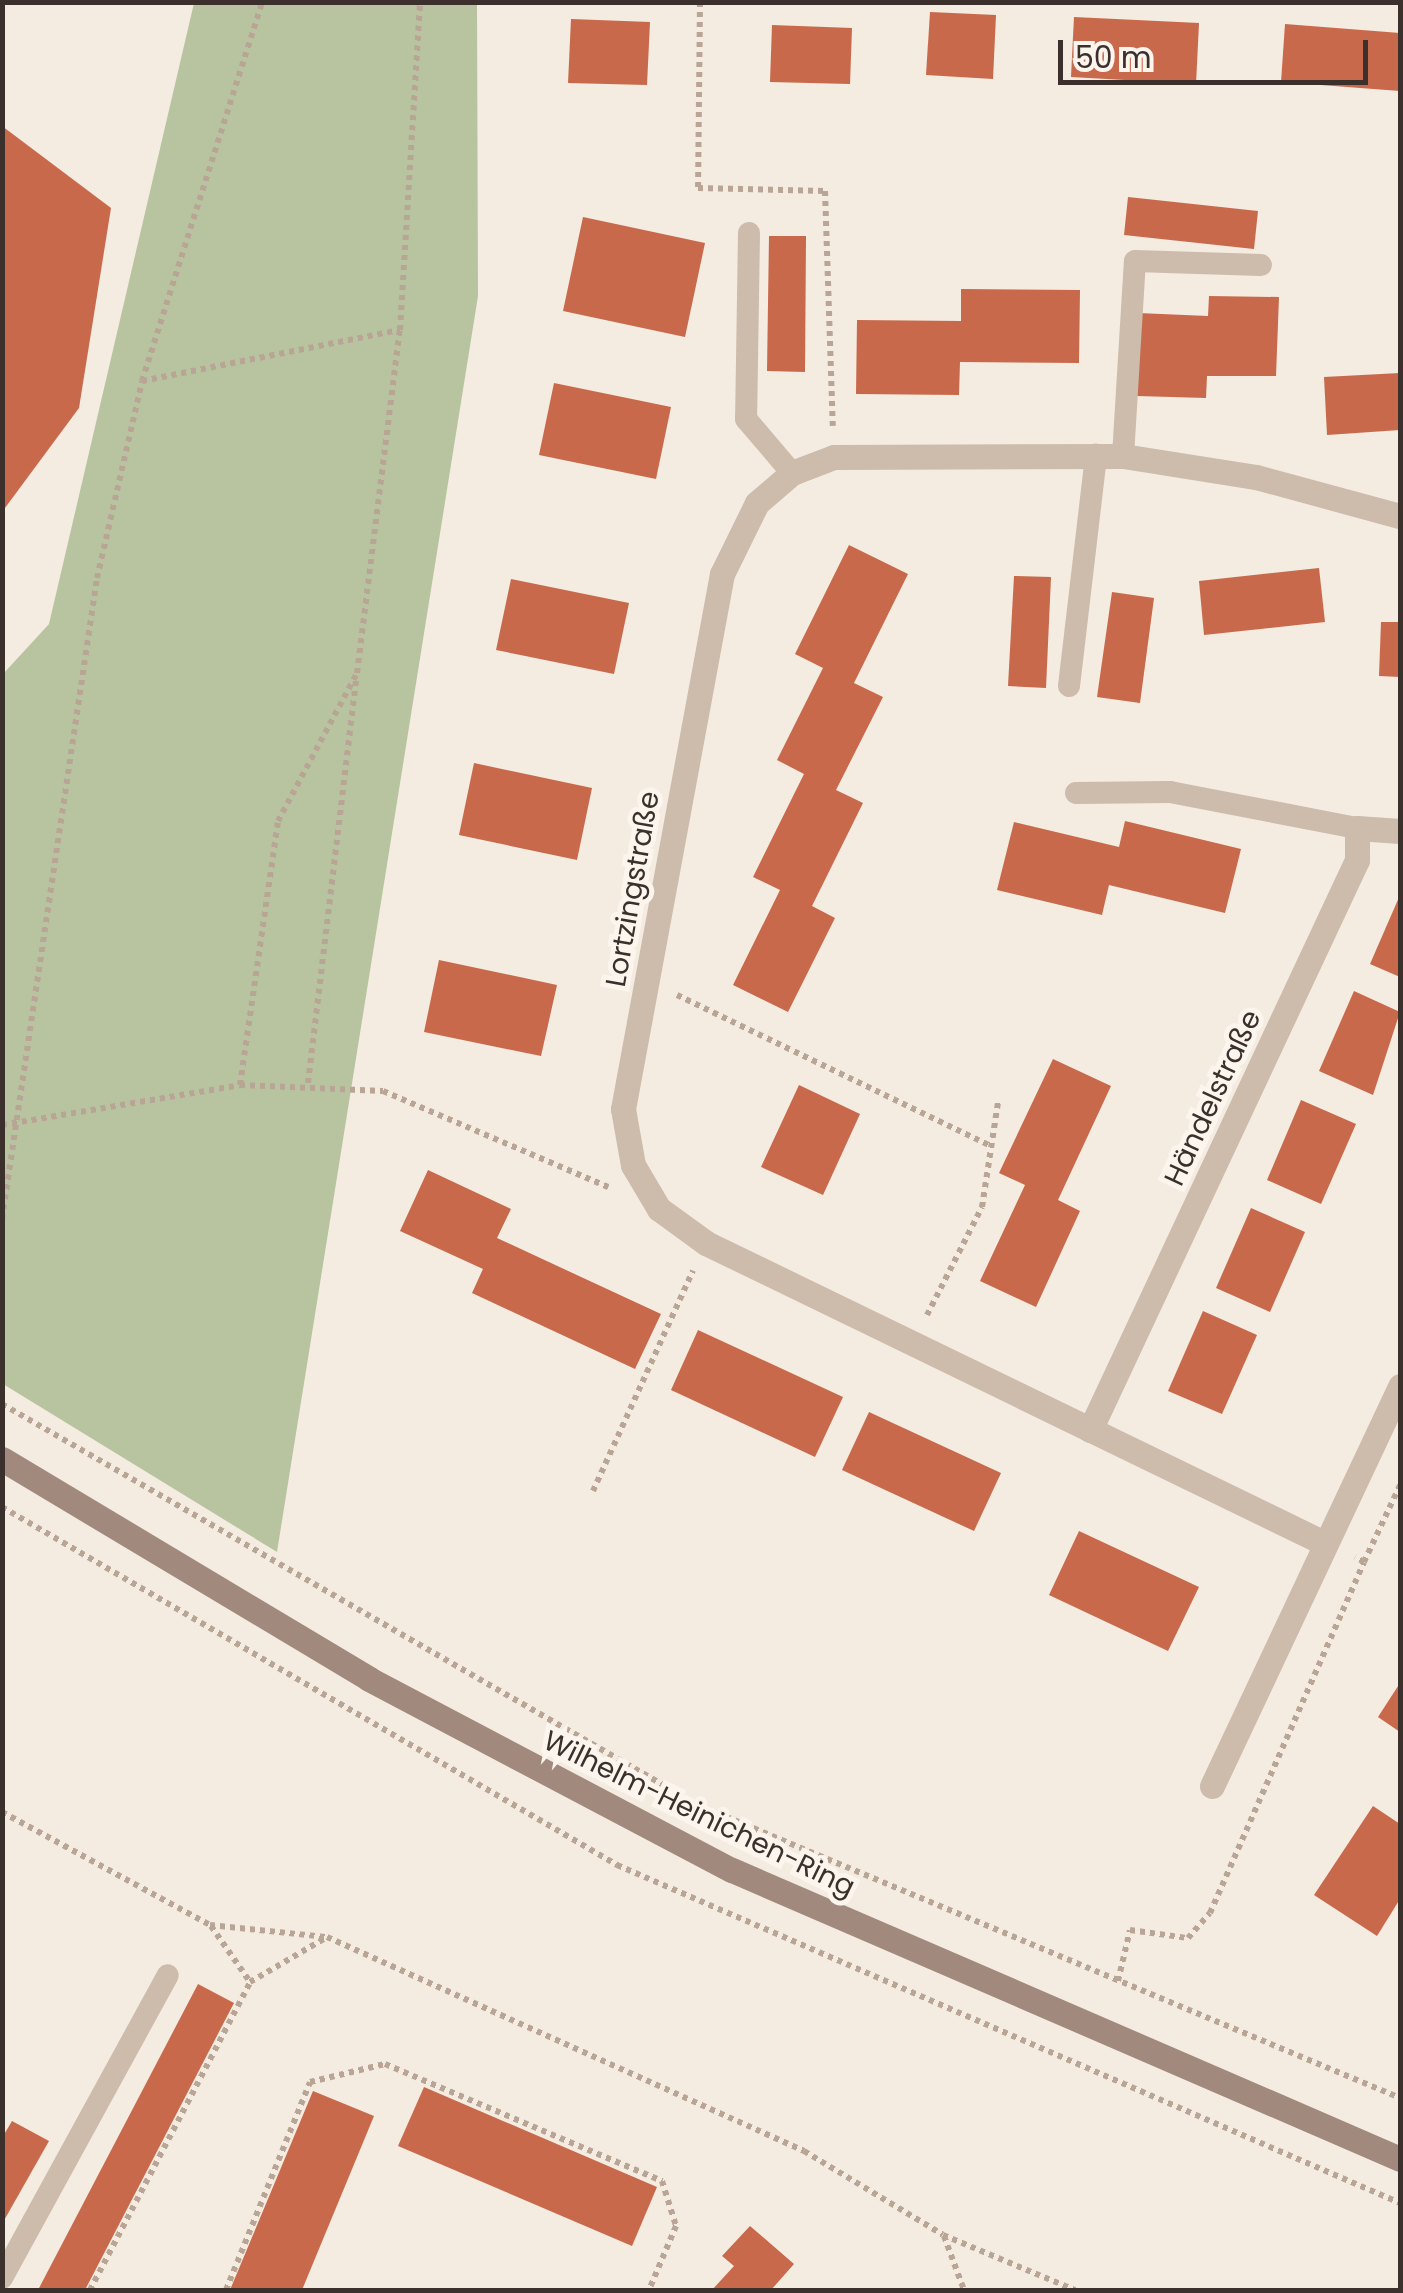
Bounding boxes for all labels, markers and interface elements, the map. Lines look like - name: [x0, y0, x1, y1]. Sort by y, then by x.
- scale bar: [1063, 20, 1373, 82]
- text: 50 m: [1075, 36, 1152, 79]
- street label: Lortzingstraße: [599, 789, 667, 989]
- street label: Händelstraße: [1158, 1005, 1268, 1191]
- street label: Wilhelm-Heinichen-Ring: [538, 1724, 860, 1904]

